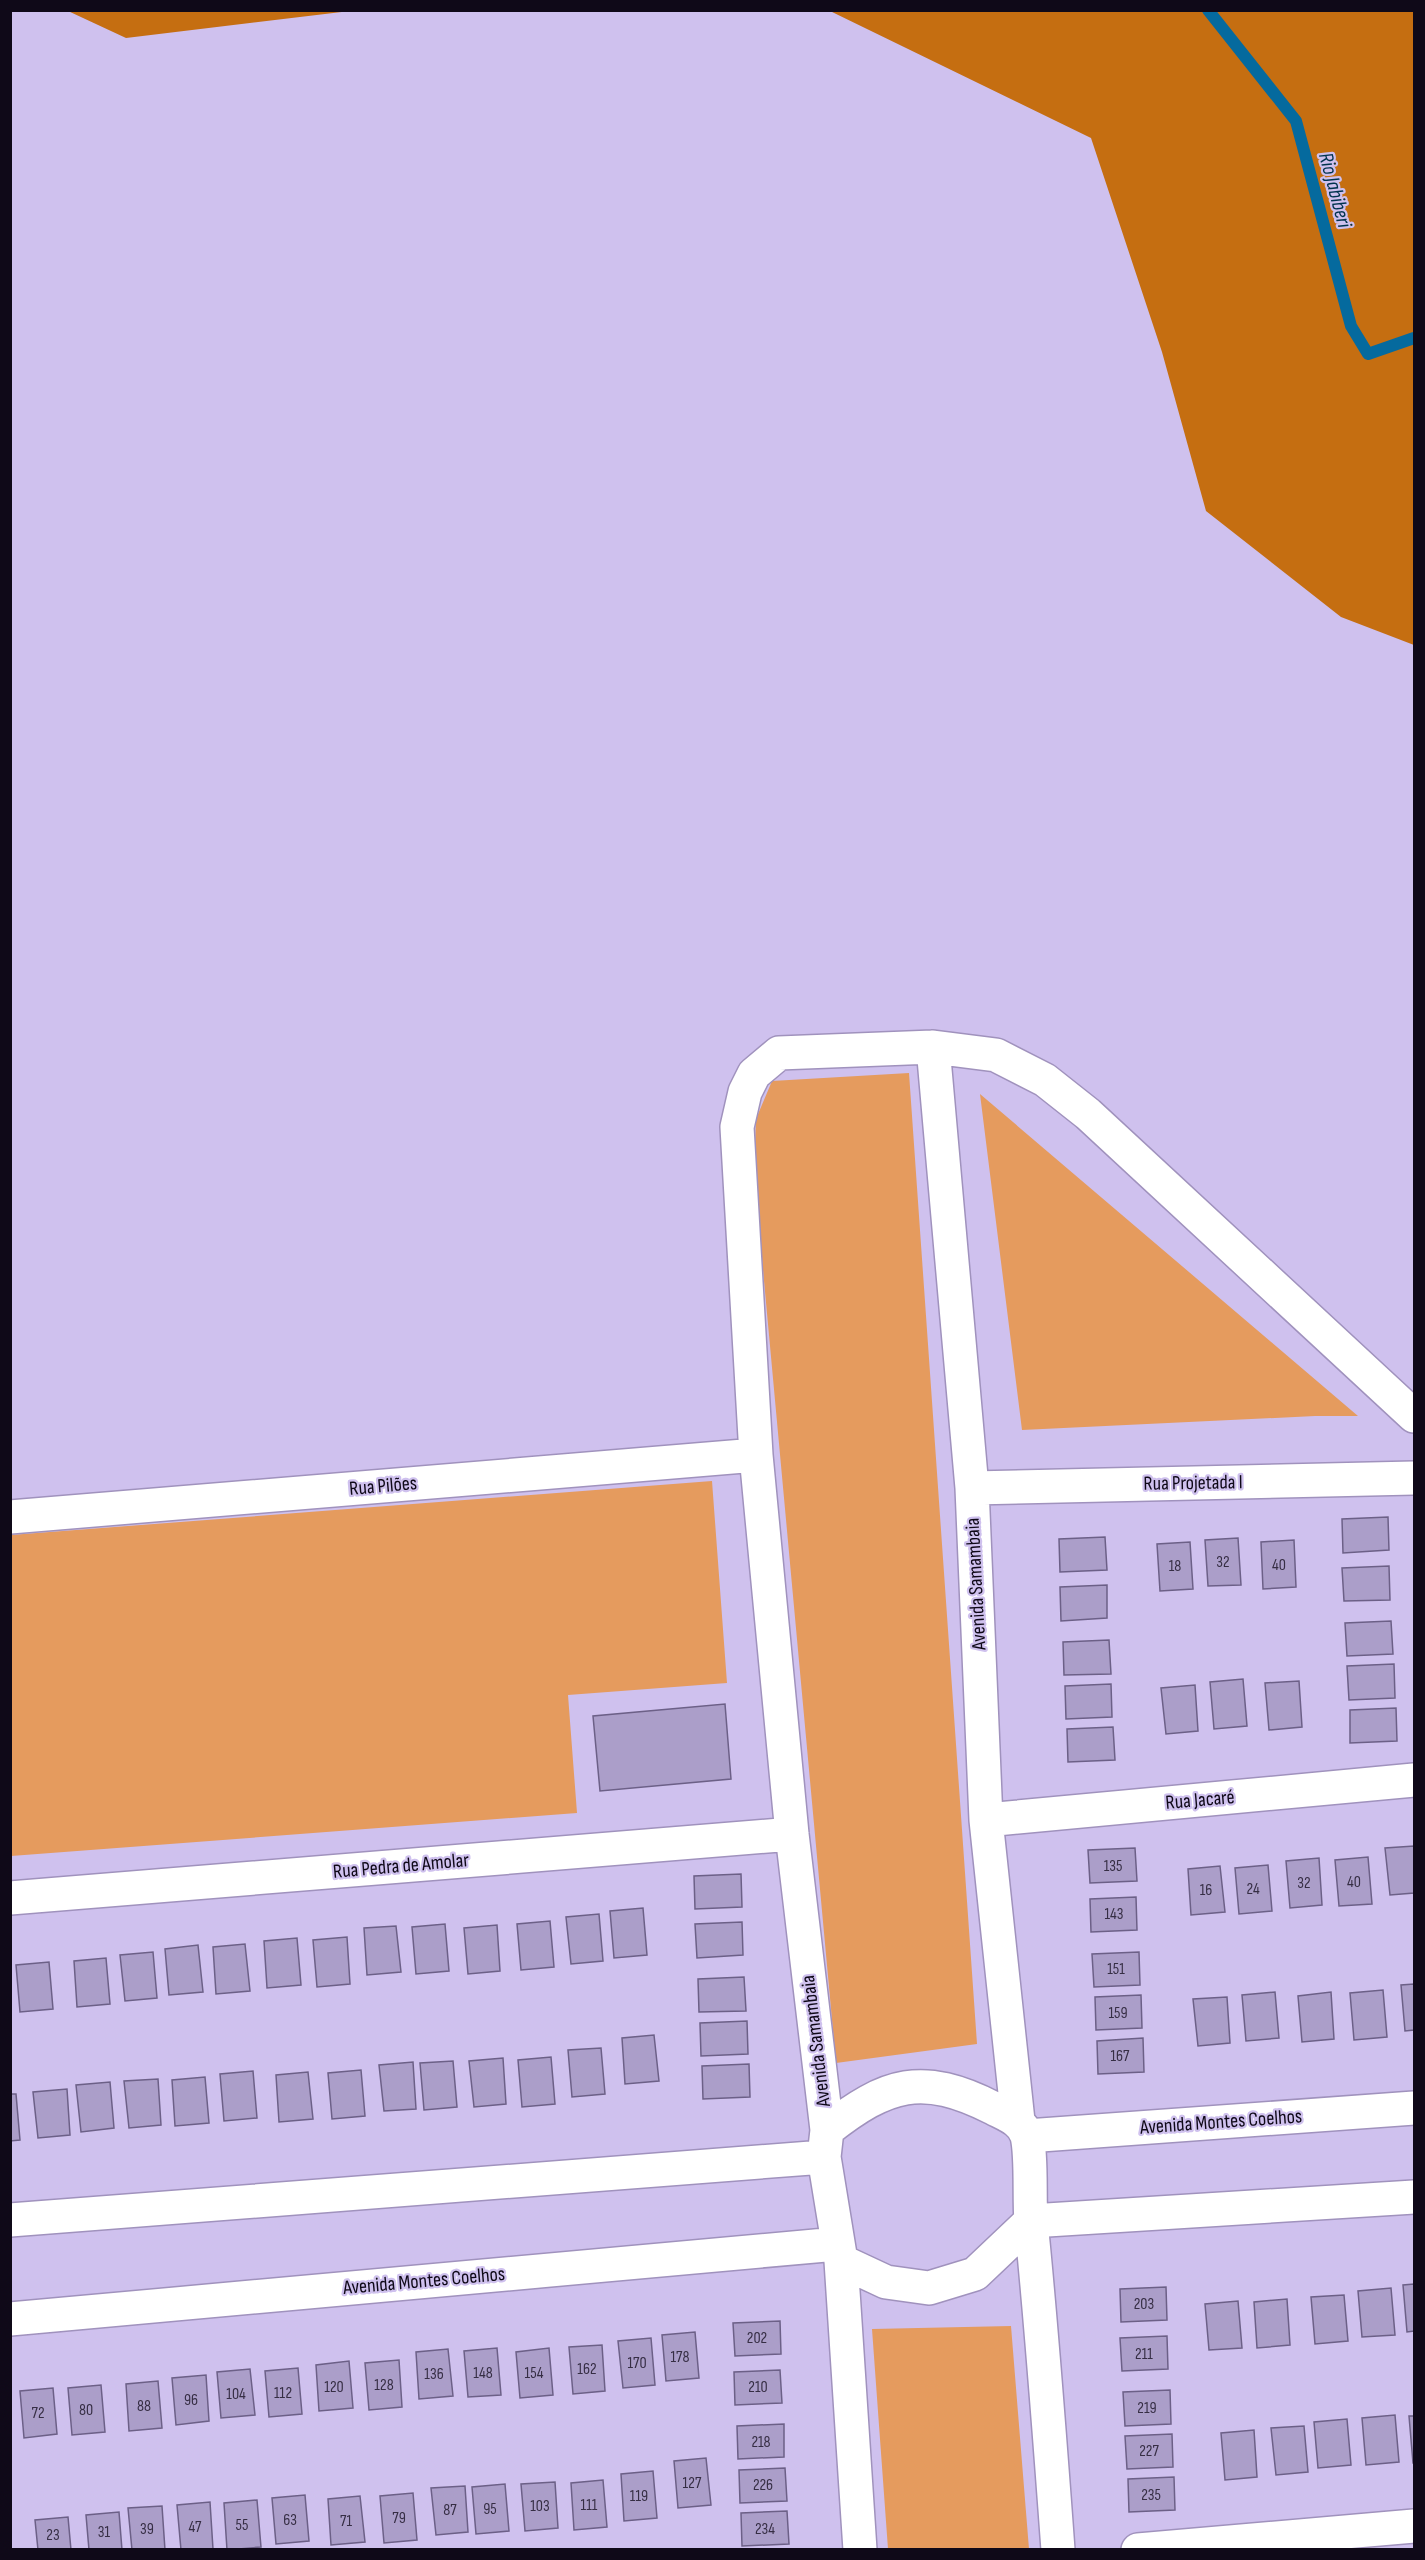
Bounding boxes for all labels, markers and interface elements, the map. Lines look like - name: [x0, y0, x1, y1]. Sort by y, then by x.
- water label: Rio Jabiberi: [1313, 150, 1357, 231]
- street label: Rua Projetada I: [1143, 1470, 1243, 1496]
- street label: Rua Pilões: [348, 1471, 418, 1501]
- street label: Avenida Samambaia: [961, 1517, 992, 1652]
- house number: 32: [1216, 1553, 1230, 1572]
- house number: 40: [1272, 1556, 1286, 1575]
- house number: 18: [1169, 1557, 1181, 1576]
- street label: Rua Jacaré: [1164, 1785, 1236, 1815]
- street label: Rua Pedra de Amolar: [332, 1848, 470, 1884]
- house number: 135: [1104, 1857, 1122, 1876]
- house number: 40: [1347, 1873, 1361, 1892]
- house number: 32: [1297, 1874, 1311, 1893]
- house number: 24: [1246, 1880, 1260, 1899]
- house number: 16: [1200, 1881, 1212, 1900]
- house number: 143: [1104, 1905, 1124, 1924]
- house number: 151: [1107, 1960, 1125, 1979]
- street label: Avenida Samambaia: [796, 1974, 836, 2109]
- house number: 159: [1108, 2004, 1128, 2023]
- house number: 167: [1110, 2047, 1130, 2066]
- street label: Avenida Montes Coelhos: [1138, 2104, 1303, 2140]
- street label: Avenida Montes Coelhos: [341, 2262, 506, 2300]
- house number: 203: [1134, 2295, 1154, 2314]
- house number: 202: [747, 2329, 767, 2348]
- house number: 211: [1135, 2345, 1153, 2364]
- house number: 178: [671, 2348, 689, 2367]
- house number: 170: [627, 2354, 647, 2373]
- house number: 162: [577, 2360, 597, 2379]
- house number: 148: [473, 2364, 493, 2383]
- house number: 154: [525, 2364, 544, 2383]
- house number: 136: [424, 2365, 444, 2384]
- house number: 128: [374, 2376, 394, 2395]
- house number: 120: [324, 2378, 344, 2397]
- house number: 210: [748, 2378, 768, 2397]
- house number: 112: [274, 2384, 292, 2403]
- house number: 104: [226, 2385, 246, 2404]
- house number: 96: [184, 2391, 198, 2410]
- house number: 88: [137, 2397, 151, 2416]
- house number: 219: [1137, 2399, 1157, 2418]
- house number: 80: [79, 2401, 93, 2420]
- house number: 72: [32, 2404, 44, 2423]
- house number: 218: [751, 2433, 771, 2452]
- house number: 227: [1139, 2442, 1159, 2461]
- house number: 127: [683, 2474, 702, 2493]
- house number: 226: [753, 2476, 773, 2495]
- house number: 235: [1141, 2486, 1161, 2505]
- house number: 119: [630, 2487, 648, 2506]
- house number: 111: [581, 2496, 598, 2515]
- house number: 103: [530, 2497, 550, 2516]
- house number: 95: [483, 2500, 497, 2519]
- house number: 87: [443, 2501, 457, 2520]
- house number: 79: [392, 2509, 406, 2528]
- house number: 63: [283, 2511, 297, 2530]
- house number: 71: [340, 2512, 352, 2531]
- house number: 55: [236, 2516, 248, 2535]
- house number: 47: [189, 2518, 202, 2537]
- house number: 39: [140, 2520, 154, 2539]
- house number: 234: [755, 2520, 775, 2539]
- house number: 31: [98, 2523, 111, 2542]
- house number: 23: [46, 2526, 60, 2545]

